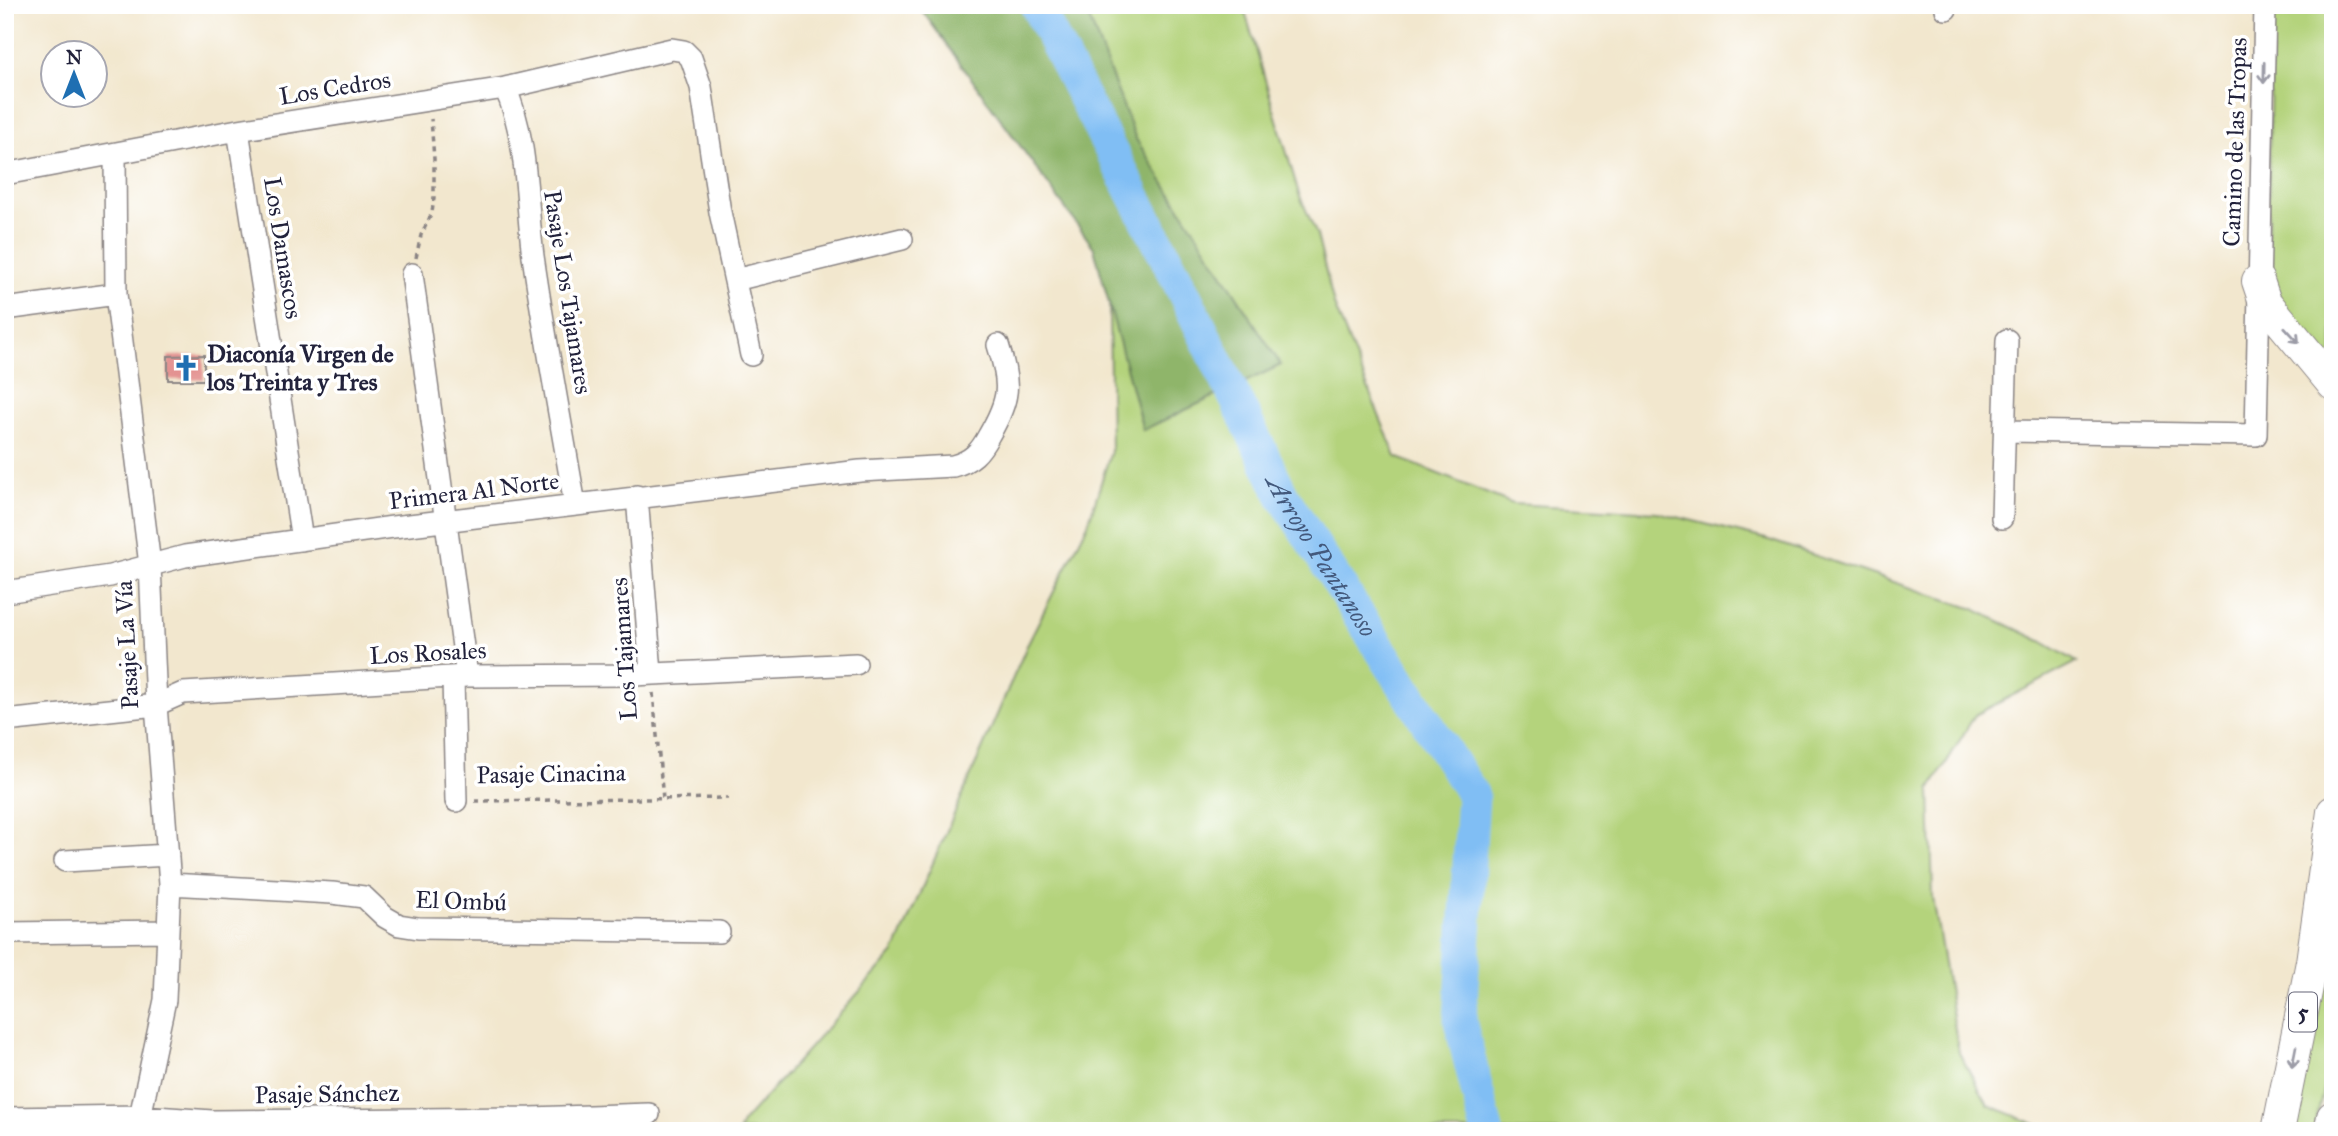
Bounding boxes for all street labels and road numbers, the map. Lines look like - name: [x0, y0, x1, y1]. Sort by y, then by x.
- street label: Camino de las Tropas: [2216, 37, 2254, 247]
- street label: Los Cedros: [277, 64, 393, 112]
- street label: Los Damascos: [257, 175, 309, 321]
- street label: Pasaje Los Tajamares: [537, 188, 599, 396]
- street label: Primera Al Norte: [387, 466, 561, 516]
- street label: Los Tajamares: [604, 577, 644, 721]
- street label: Pasaje La Vía: [109, 579, 145, 710]
- street label: Los Rosales: [369, 635, 487, 671]
- street label: Pasaje Cinacina: [476, 758, 627, 790]
- street label: El Ombú: [415, 884, 507, 918]
- road number: 5: [2289, 993, 2317, 1032]
- street label: Pasaje Sánchez: [254, 1078, 400, 1110]

